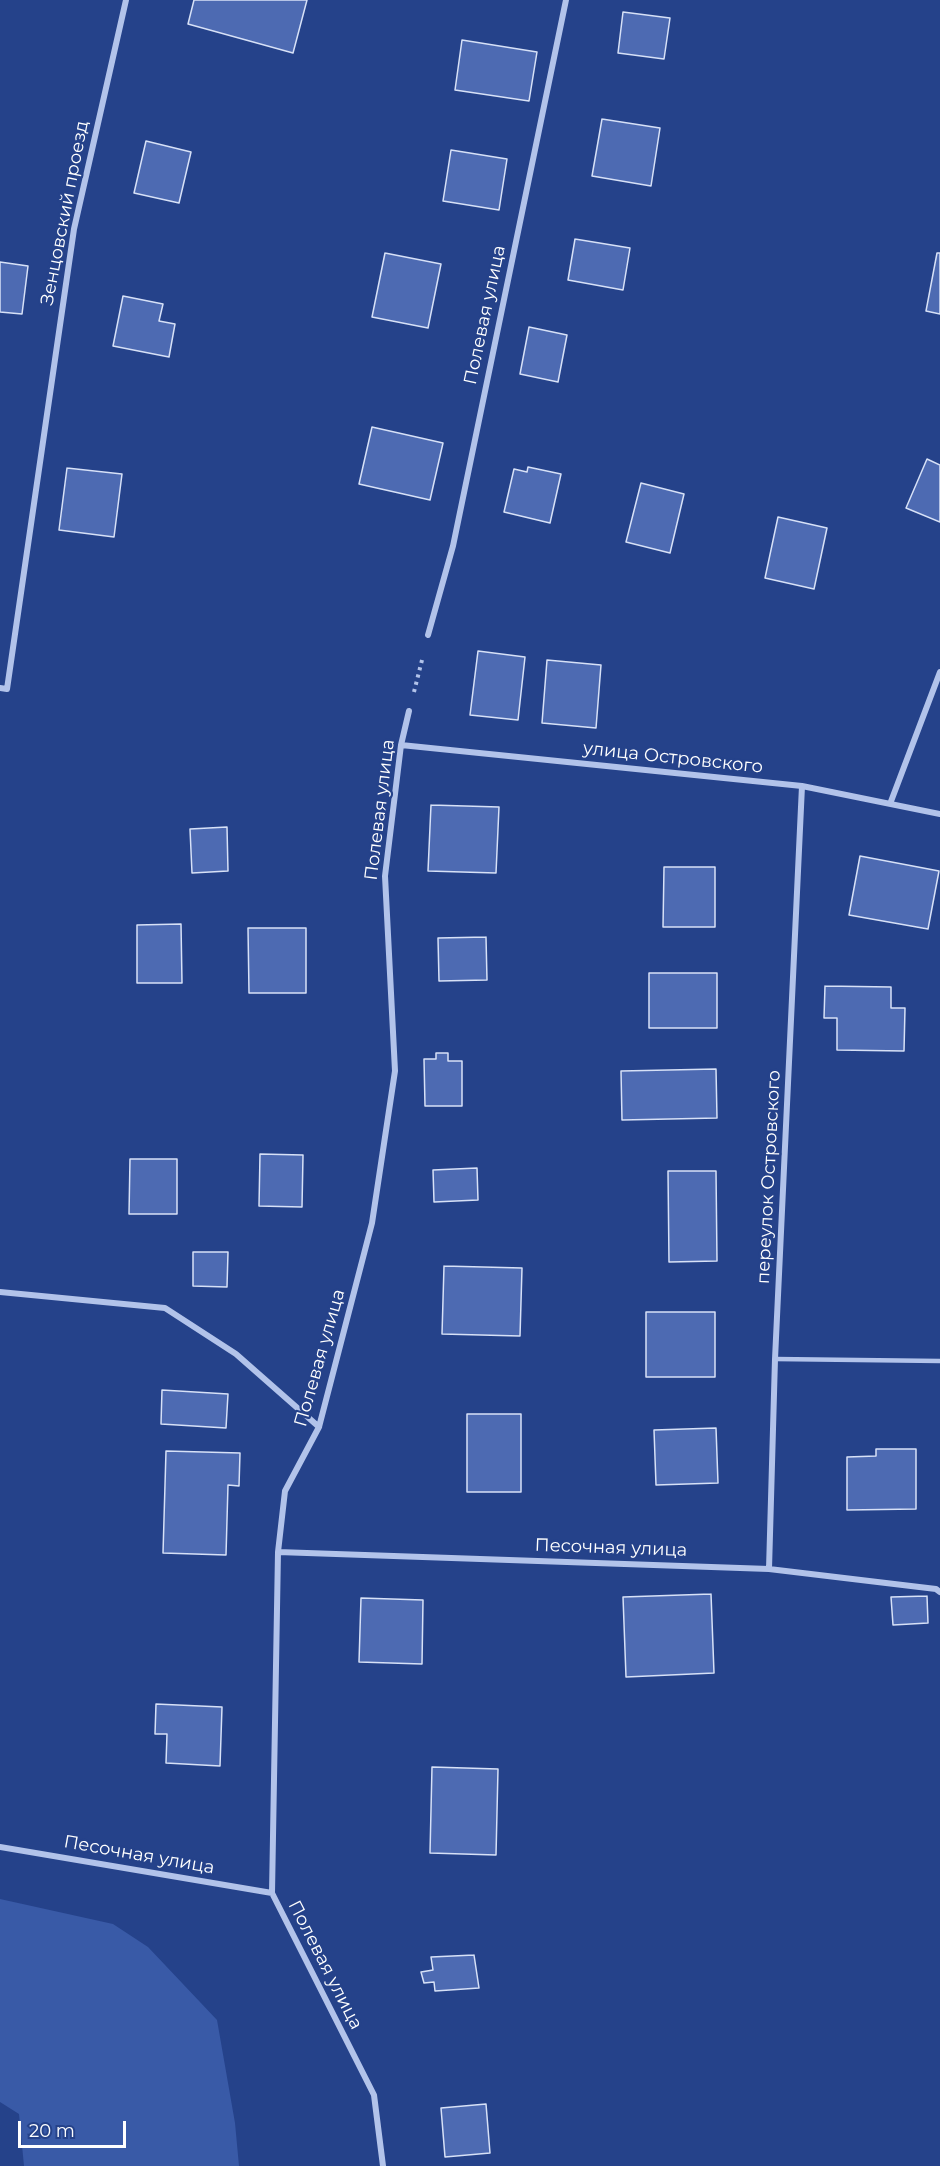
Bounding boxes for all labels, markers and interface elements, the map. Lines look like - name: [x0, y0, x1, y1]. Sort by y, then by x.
- street label: Зенцовский проезд: [36, 119, 94, 307]
- street label: Полевая улица: [460, 243, 510, 387]
- street label: Полевая улица: [361, 738, 399, 882]
- street label: улица Островского: [582, 738, 764, 778]
- street label: переулок Островского: [753, 1070, 785, 1284]
- street label: Полевая улица: [290, 1287, 350, 1429]
- street label: Песочная улица: [534, 1535, 688, 1561]
- street label: Песочная улица: [62, 1831, 216, 1879]
- street label: Полевая улица: [283, 1897, 367, 2033]
- scale bar: [21, 2109, 129, 2147]
- text: 20 m: [29, 2120, 75, 2142]

